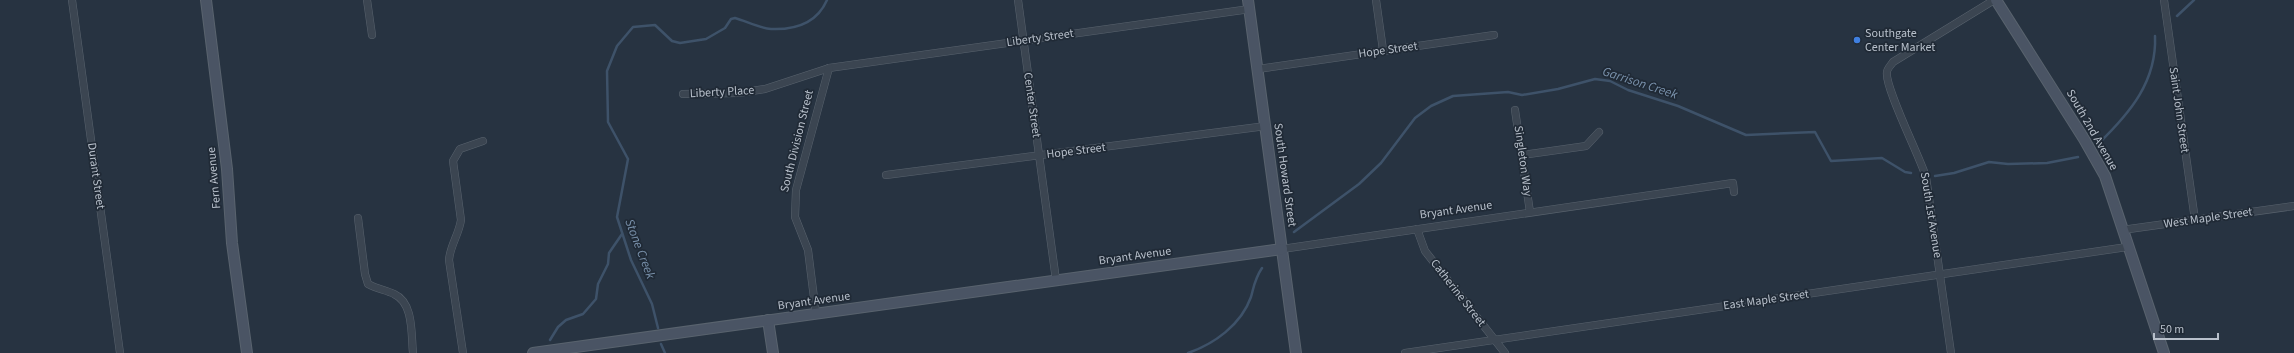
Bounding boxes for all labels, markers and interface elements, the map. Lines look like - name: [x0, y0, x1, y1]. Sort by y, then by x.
- street label: Liberty Street: [1005, 25, 1075, 51]
- place label: Southgate Center Market: [1865, 25, 1935, 56]
- marker: Southgate Center Market: [1852, 35, 1862, 45]
- street label: Hope Street: [1357, 37, 1419, 63]
- water label: Garrison Creek: [1600, 62, 1681, 104]
- street label: Saint John Street: [2165, 66, 2193, 154]
- street label: Center Street: [1019, 71, 1045, 139]
- street label: Liberty Place: [689, 82, 755, 102]
- street label: South 2nd Avenue: [2062, 86, 2122, 174]
- street label: South Division Street: [776, 88, 818, 194]
- street label: South Howard Street: [1269, 122, 1301, 228]
- street label: Singleton Way: [1510, 125, 1536, 198]
- street label: Hope Street: [1045, 139, 1107, 163]
- street label: Durant Street: [83, 142, 109, 210]
- street label: Fern Avenue: [203, 146, 225, 210]
- street label: South 1st Avenue: [1916, 171, 1946, 259]
- street label: Bryant Avenue: [1419, 197, 1493, 223]
- street label: West Maple Street: [2162, 203, 2254, 233]
- water label: Stone Creek: [620, 216, 660, 282]
- street label: Bryant Avenue: [1098, 243, 1172, 269]
- street label: Catherine Street: [1426, 256, 1490, 330]
- street label: East Maple Street: [1722, 286, 1810, 314]
- street label: Bryant Avenue: [777, 288, 851, 314]
- scale bar: [2154, 315, 2218, 341]
- text: 50 m: [2160, 321, 2184, 338]

